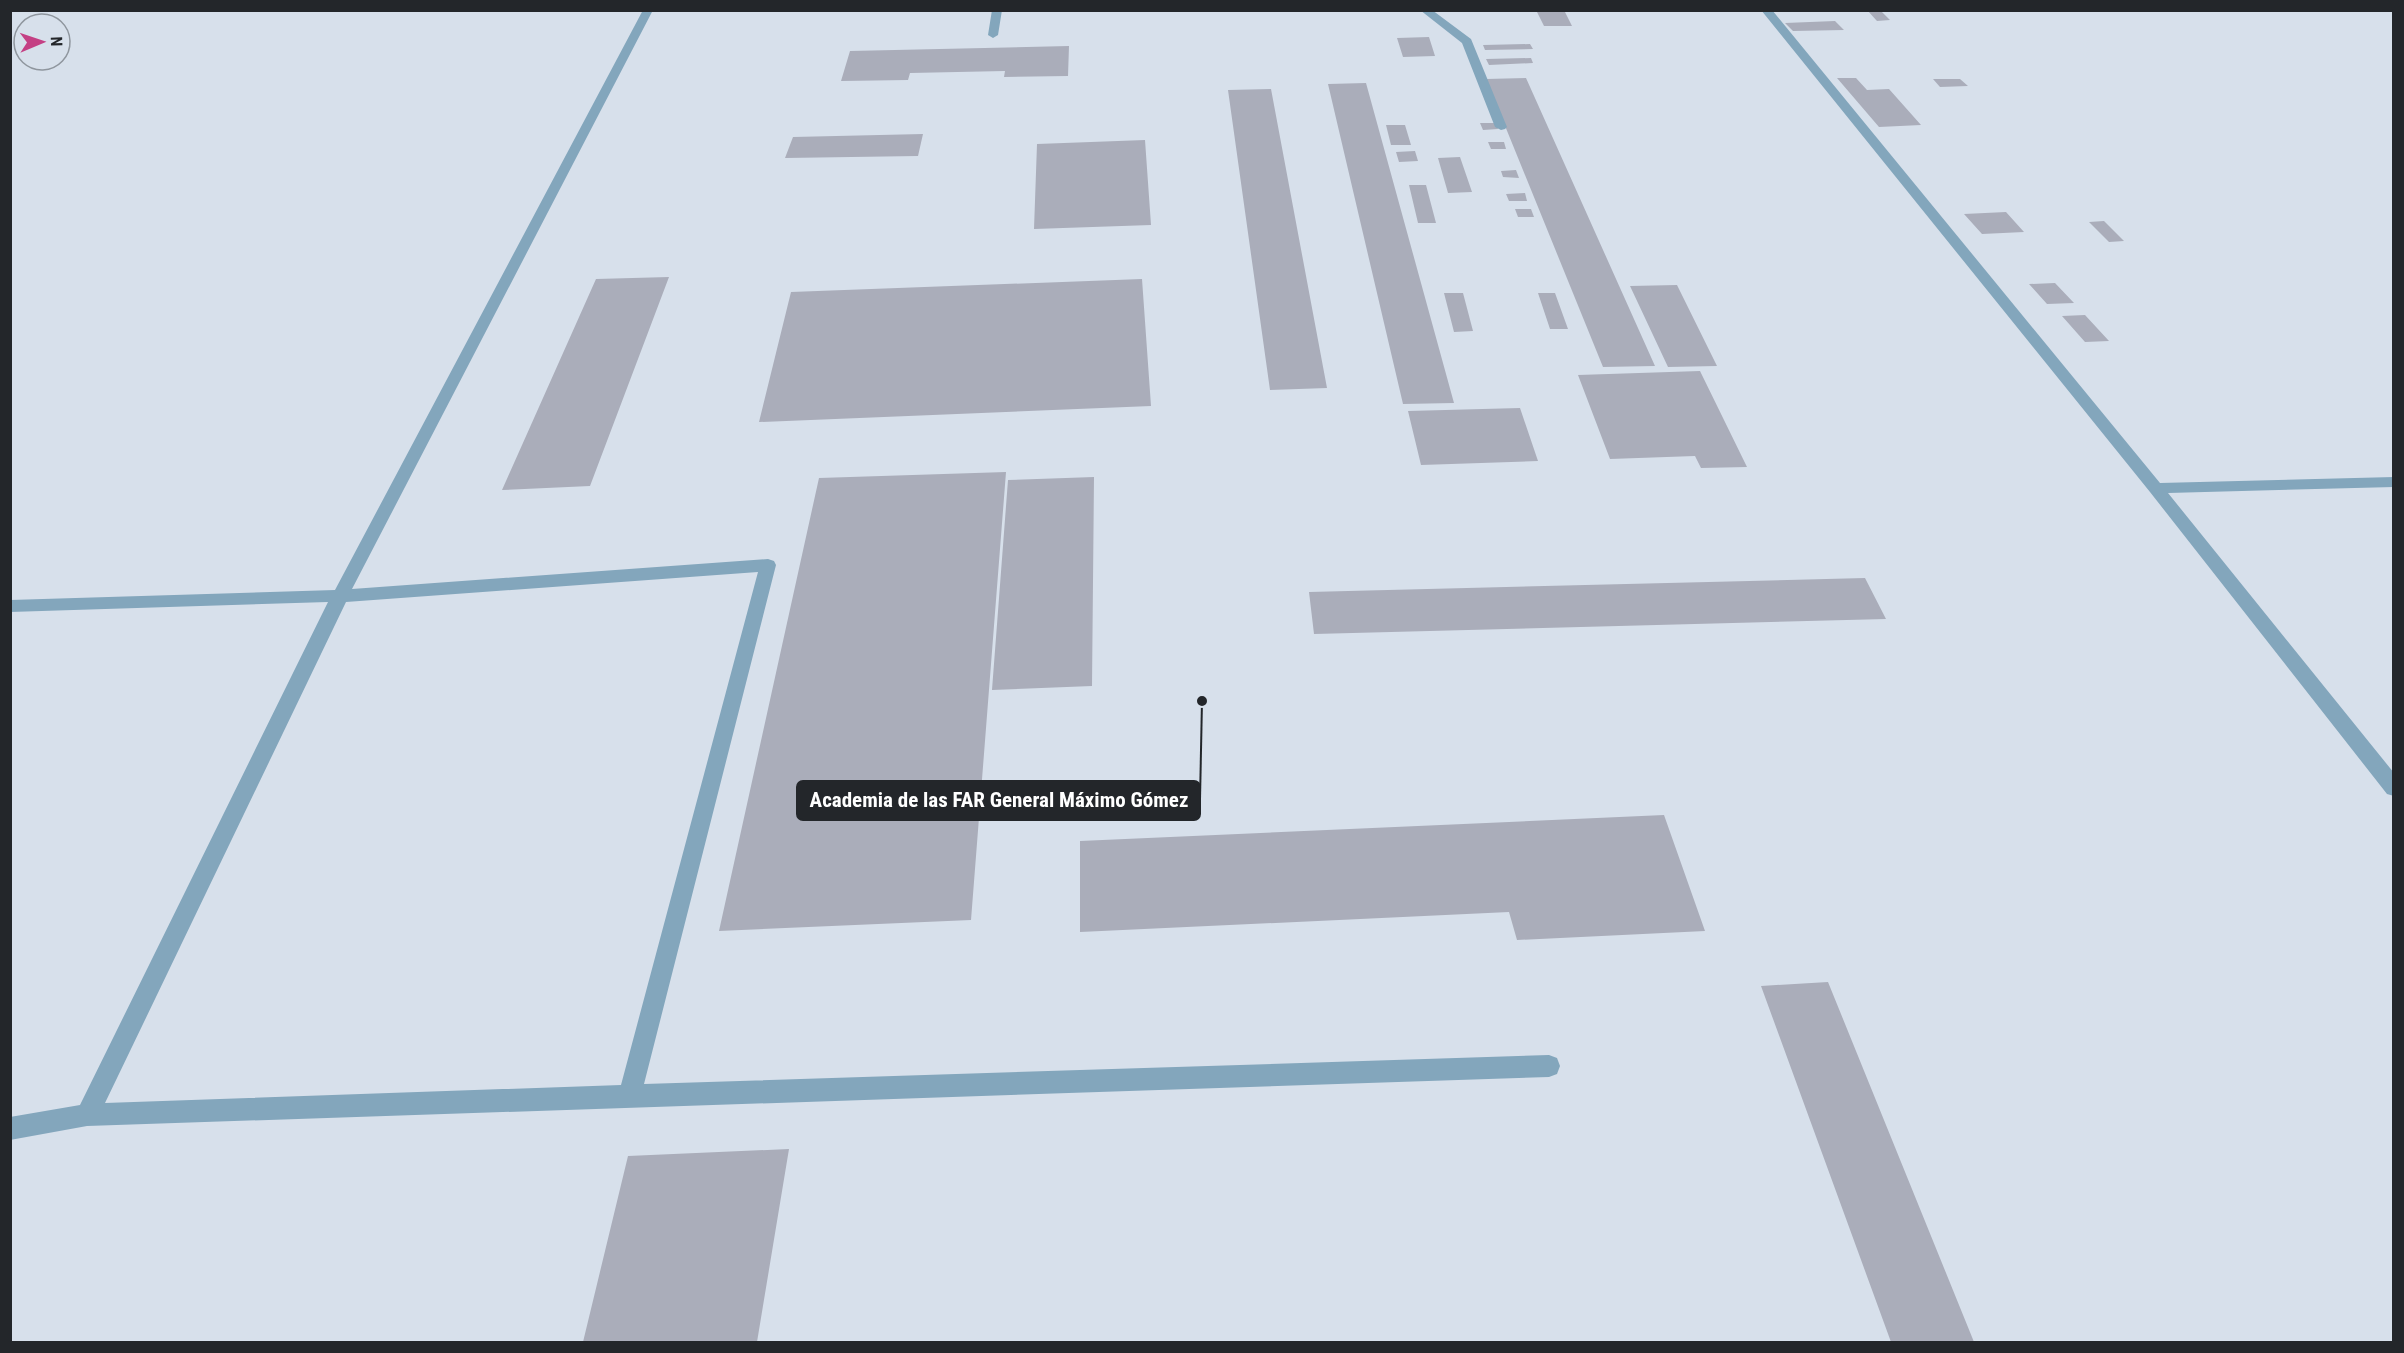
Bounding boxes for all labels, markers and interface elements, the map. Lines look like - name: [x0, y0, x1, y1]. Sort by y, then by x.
- north arrow: [12, 12, 72, 72]
- text: N: [47, 36, 66, 47]
- callout: Academia de las FAR General Máximo Gómez: [797, 781, 1200, 820]
- text: Academia de las FAR General Máximo Gómez: [810, 788, 1188, 812]

